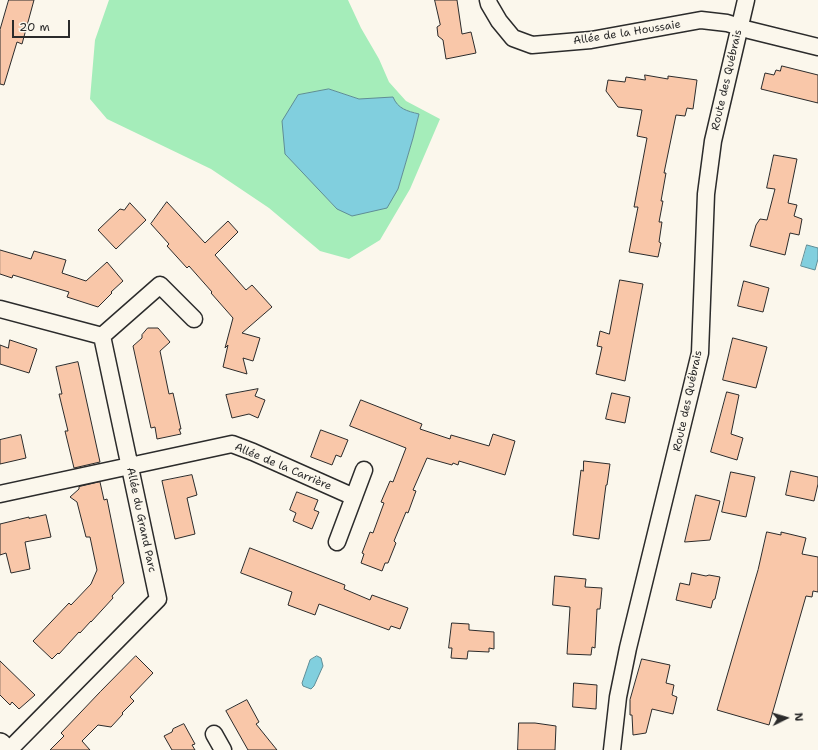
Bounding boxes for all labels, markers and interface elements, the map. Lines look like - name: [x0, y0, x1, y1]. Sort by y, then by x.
- scale bar: [14, 12, 72, 38]
- street label: Allée de la Houssaie: [572, 18, 682, 48]
- text: 20 m: [19, 19, 50, 35]
- street label: Route des Québrais: [709, 28, 745, 132]
- street label: Route des Québrais: [671, 349, 705, 453]
- street label: Allée de la Carrière: [233, 441, 333, 493]
- street label: Allée du Grand Parc: [123, 466, 159, 574]
- north arrow: [766, 698, 806, 738]
- text: N: [791, 712, 806, 722]

